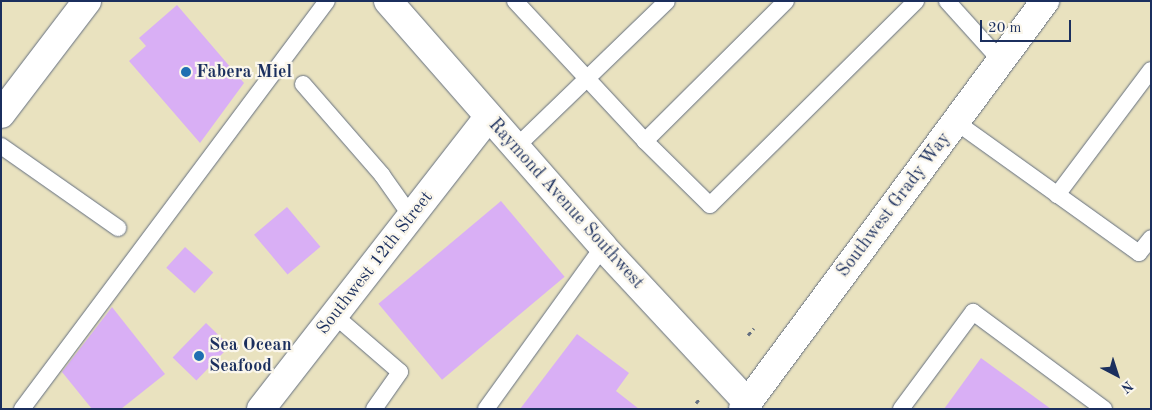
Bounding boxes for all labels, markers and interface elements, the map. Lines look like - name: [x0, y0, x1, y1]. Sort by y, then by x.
- scale bar: [982, 10, 1073, 42]
- text: 20 m: [988, 21, 1022, 36]
- place label: Fabera Miel: [196, 61, 292, 83]
- marker: Fabera Miel: [180, 66, 192, 78]
- street label: Raymond Avenue Southwest: [484, 114, 648, 294]
- street label: Southwest Grady Way: [833, 128, 955, 282]
- street label: Southwest 12th Street: [312, 187, 438, 339]
- place label: Sea Ocean Seafood: [209, 335, 292, 378]
- marker: Sea Ocean Seafood: [193, 350, 205, 362]
- north arrow: [1092, 350, 1142, 400]
- text: N: [1118, 378, 1135, 395]

